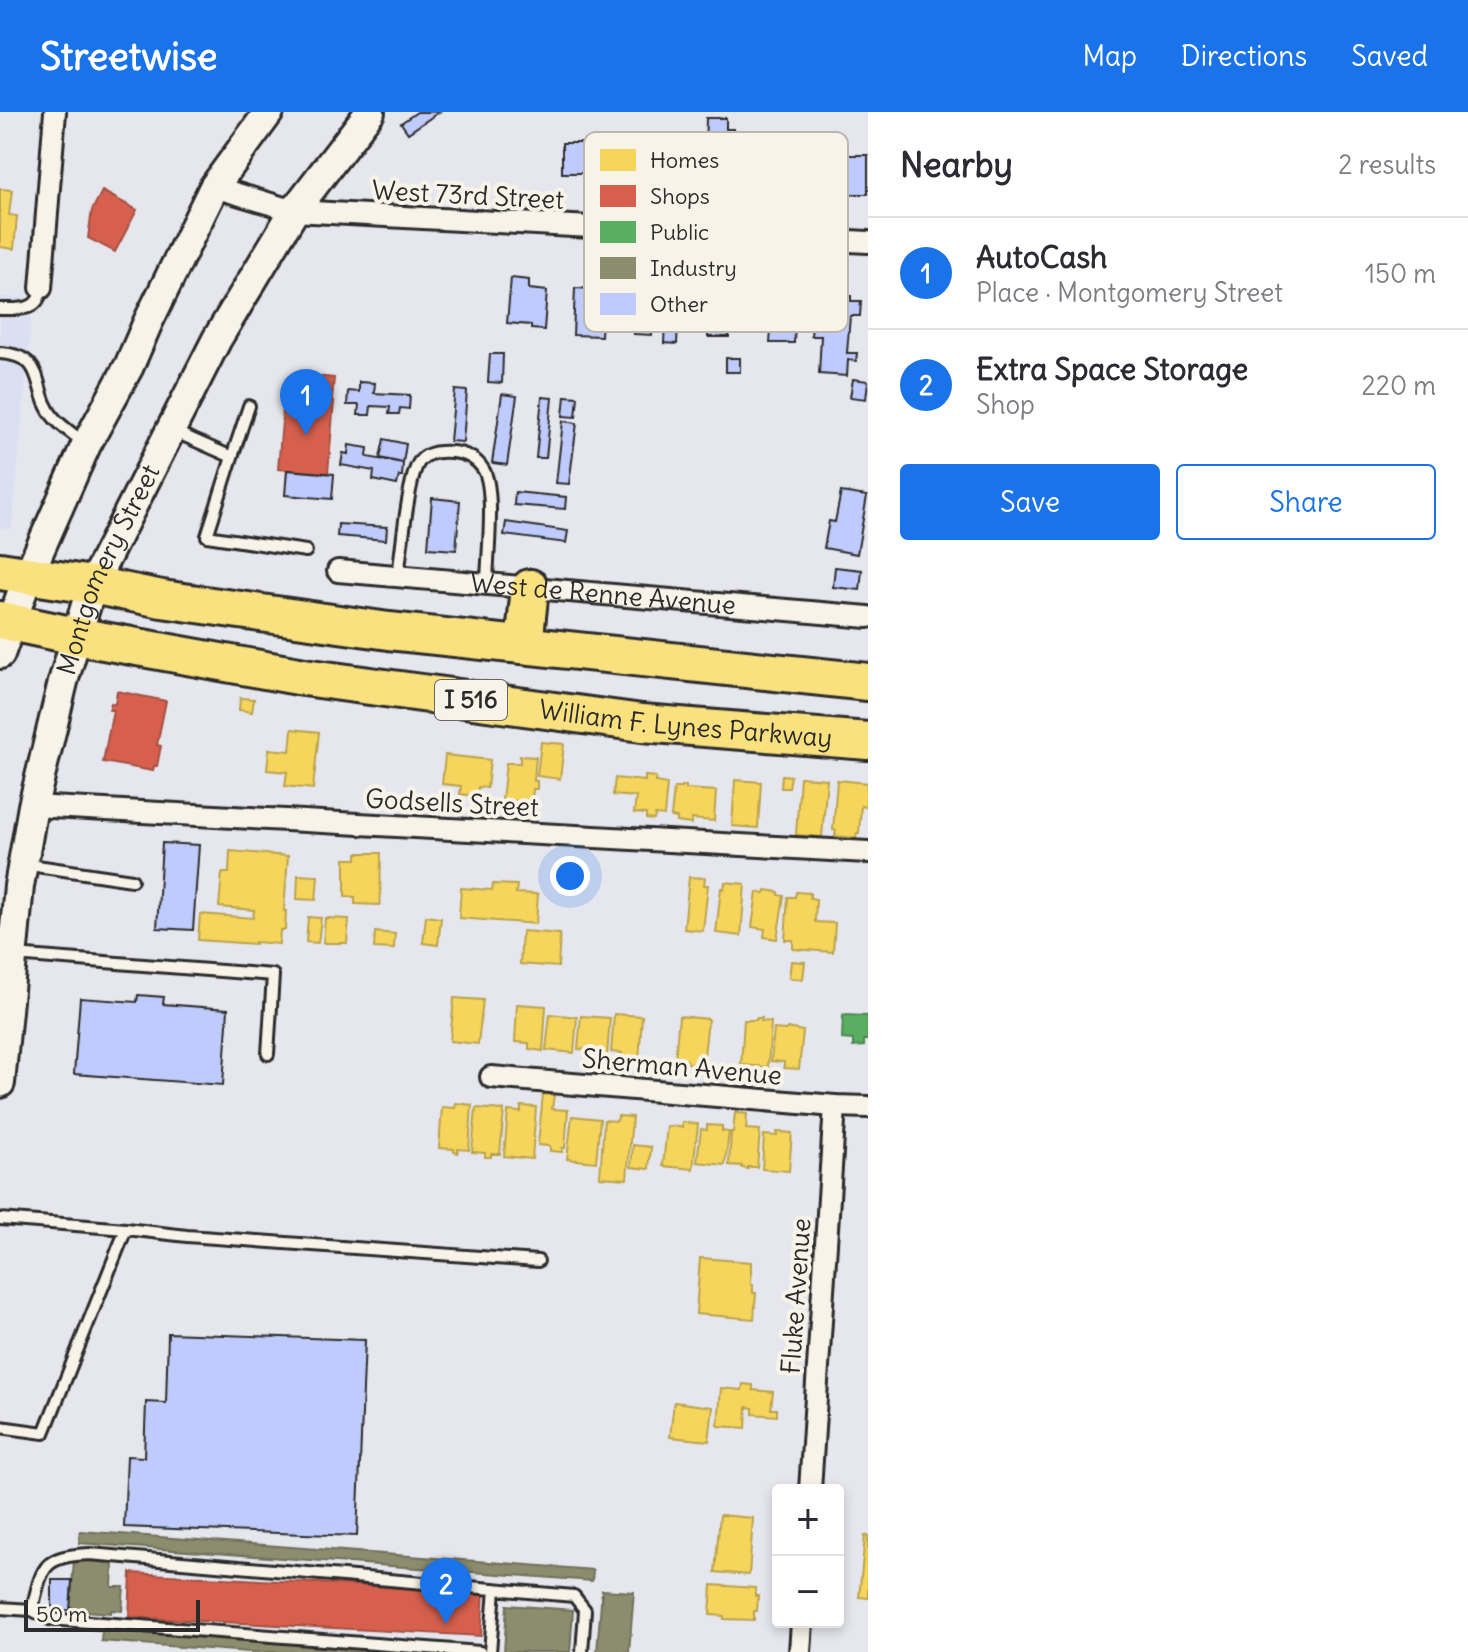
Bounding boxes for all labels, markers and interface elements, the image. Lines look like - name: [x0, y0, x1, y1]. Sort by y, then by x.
- text: Streetwise: [40, 33, 218, 80]
- text: Map: [1082, 38, 1137, 74]
- text: Directions: [1181, 38, 1307, 74]
- text: Saved: [1351, 38, 1428, 74]
- legend: [584, 132, 848, 332]
- text: Nearby: [900, 143, 1013, 186]
- text: Homes: [650, 146, 719, 174]
- text: 2 results: [1338, 148, 1436, 181]
- street label: West 73rd Street: [371, 173, 565, 216]
- text: Shops: [650, 182, 710, 210]
- text: Public: [650, 218, 709, 246]
- text: AutoCash: [976, 238, 1107, 276]
- text: Industry: [650, 254, 737, 282]
- text: 1: [921, 257, 931, 290]
- text: 150 m: [1365, 257, 1436, 290]
- text: Place · Montgomery Street: [976, 276, 1283, 309]
- text: Other: [650, 290, 708, 318]
- text: Extra Space Storage: [976, 350, 1248, 388]
- pin: 1: [280, 369, 332, 435]
- text: 2: [919, 369, 933, 402]
- text: 220 m: [1361, 369, 1436, 402]
- text: Shop: [976, 388, 1035, 421]
- street label: Montgomery Street: [49, 458, 167, 679]
- button: Save: [900, 464, 1160, 540]
- button: Share: [1176, 464, 1436, 540]
- street label: West de Renne Avenue: [469, 566, 737, 621]
- road number: I 516: [435, 680, 507, 720]
- street label: William F. Lynes Parkway: [537, 692, 834, 754]
- street label: Godsells Street: [364, 781, 540, 824]
- your location: [550, 856, 590, 896]
- street label: Sherman Avenue: [581, 1041, 783, 1092]
- street label: Fluke Avenue: [774, 1217, 817, 1375]
- map controls: [772, 1484, 844, 1628]
- button: +: [772, 1484, 844, 1556]
- button: −: [772, 1556, 844, 1628]
- pin: 2: [420, 1558, 472, 1624]
- scale bar: [24, 1596, 200, 1632]
- text: 50 m: [36, 1600, 88, 1628]

